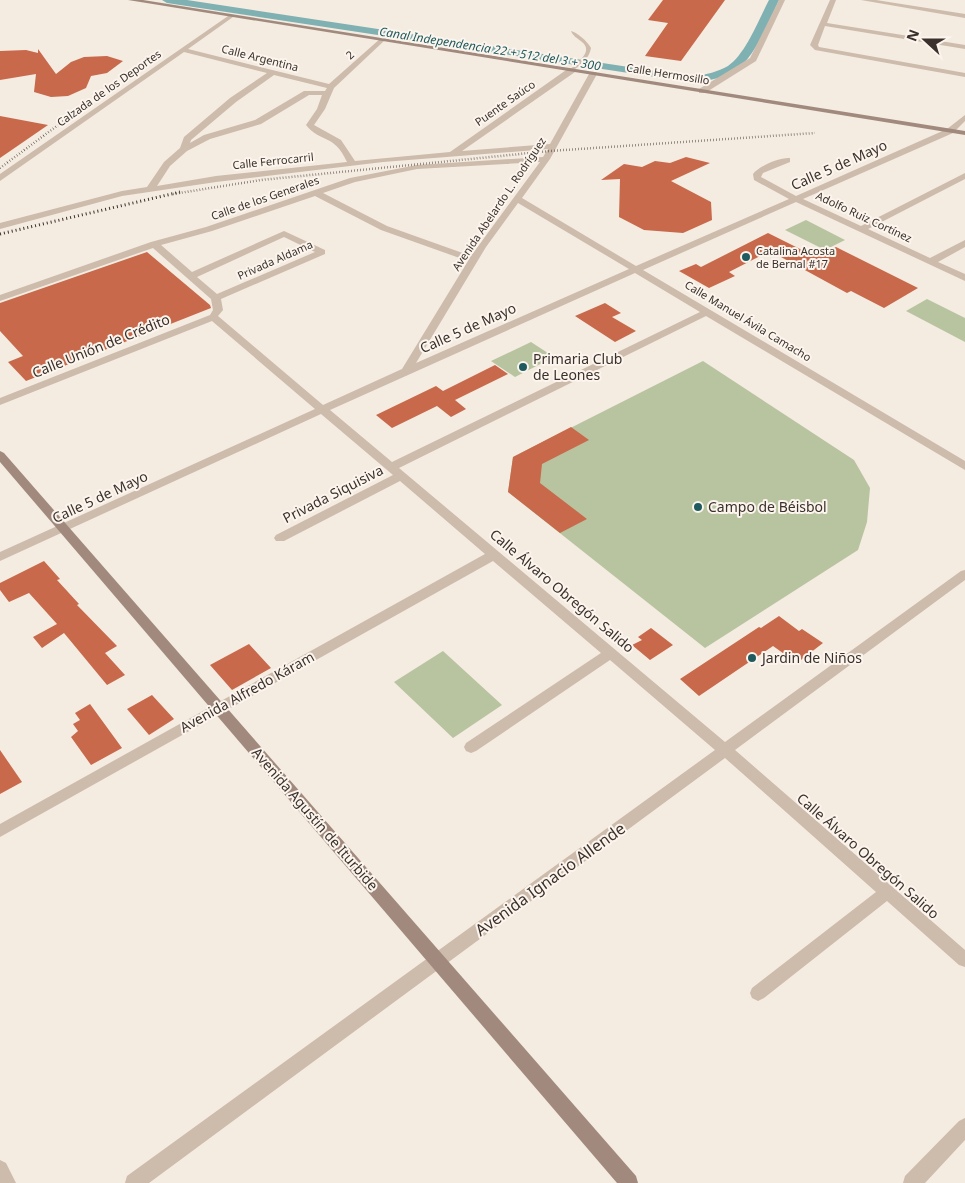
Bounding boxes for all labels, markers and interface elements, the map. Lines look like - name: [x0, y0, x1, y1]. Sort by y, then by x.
- north arrow: [900, 15, 950, 65]
- water label: Canal Independencia 22 + 512 del 3 + 300: [378, 23, 602, 74]
- text: N: [901, 26, 923, 44]
- street label: Calle Argentina: [220, 41, 300, 74]
- street label: Calzada de los Deportes: [54, 46, 164, 129]
- street label: 2: [342, 47, 357, 62]
- street label: Calle Hermosillo: [625, 60, 711, 88]
- street label: Puente Saúco: [472, 76, 538, 129]
- street label: Avenida Abelardo L. Rodríguez: [448, 134, 549, 273]
- street label: Calle 5 de Mayo: [788, 135, 890, 194]
- street label: Calle Ferrocarril: [232, 149, 314, 172]
- street label: Calle de los Generales: [209, 172, 321, 223]
- street label: Adolfo Ruiz Cortínez: [814, 188, 915, 245]
- street label: Privada Aldama: [235, 236, 315, 283]
- place label: Catalina Acosta de Bernal #17: [756, 243, 835, 271]
- marker: Catalina Acosta de Bernal #17: [740, 251, 752, 263]
- street label: Calle Manuel Ávila Camacho: [682, 277, 815, 365]
- street label: Calle 5 de Mayo: [417, 298, 519, 357]
- street label: Calle Unión de Crédito: [29, 309, 172, 382]
- place label: Primaria Club de Leones: [533, 349, 622, 384]
- marker: Primaria Club de Leones: [517, 361, 529, 373]
- street label: Privada Siquisiva: [279, 460, 386, 527]
- street label: Calle 5 de Mayo: [49, 466, 151, 527]
- place label: Campo de Béisbol: [708, 497, 827, 516]
- marker: Campo de Béisbol: [692, 501, 704, 513]
- street label: Calle Álvaro Obregón Salido: [486, 525, 638, 657]
- street label: Avenida Alfredo Káram: [176, 647, 317, 736]
- place label: Jardin de Niños: [760, 648, 862, 667]
- marker: Jardin de Niños: [746, 652, 758, 664]
- street label: Avenida Agustín de Iturbide: [248, 743, 383, 894]
- street label: Calle Álvaro Obregón Salido: [793, 789, 944, 923]
- street label: Avenida Ignacio Allende: [471, 817, 629, 941]

